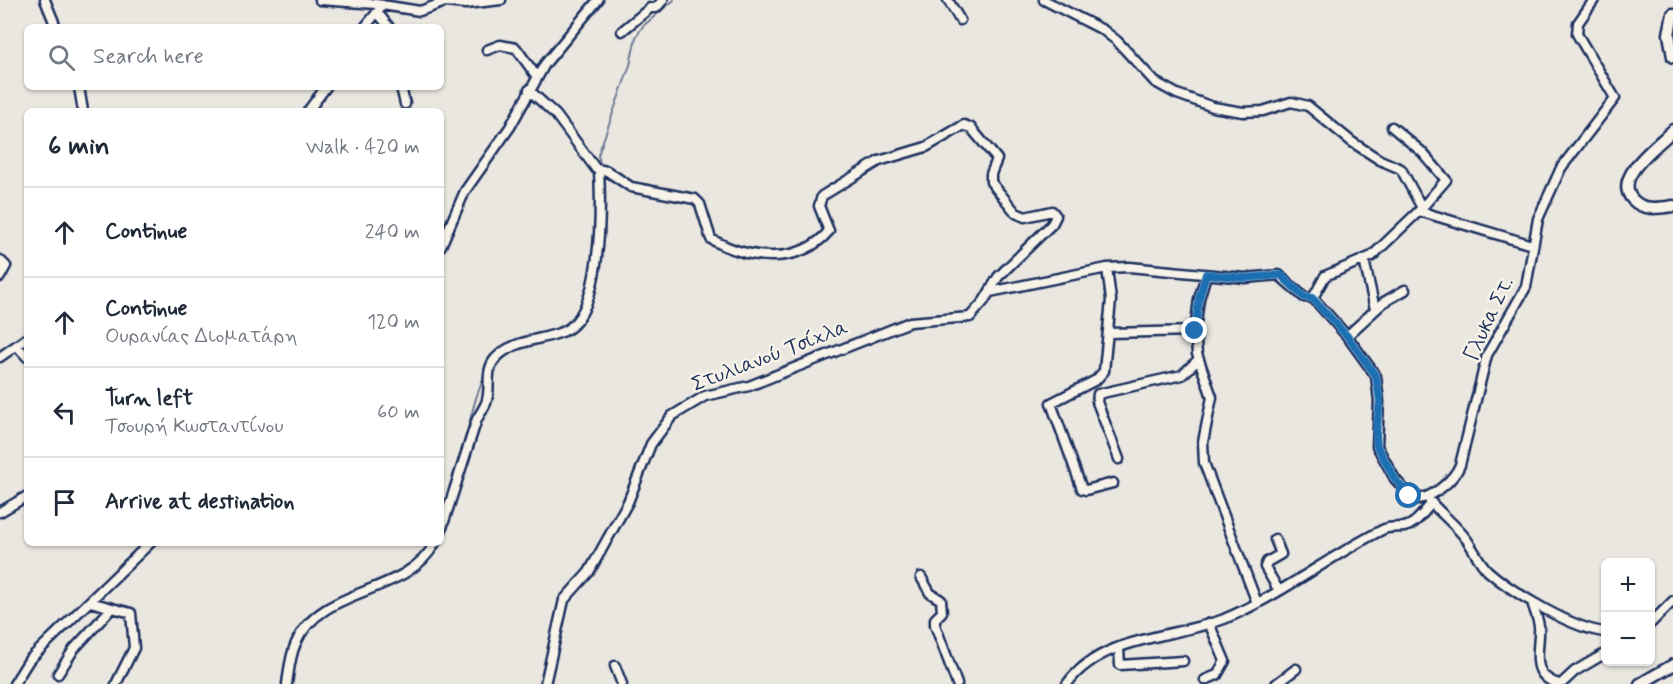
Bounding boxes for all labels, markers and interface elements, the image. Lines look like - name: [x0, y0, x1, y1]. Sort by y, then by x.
- search box: [24, 24, 444, 90]
- icon: search: [45, 41, 78, 74]
- text: Search here: [93, 43, 204, 71]
- text: 6 min: [48, 130, 110, 164]
- text: Walk · 420 m: [306, 134, 420, 161]
- icon: ahead: [48, 216, 81, 249]
- text: Continue: [105, 218, 187, 246]
- text: 240 m: [365, 219, 420, 246]
- street label: Γλυκα Στ.: [1457, 272, 1521, 366]
- text: Continue: [105, 295, 187, 323]
- icon: ahead: [48, 306, 81, 339]
- text: 120 m: [367, 309, 420, 336]
- street label: Στυλιανού Τσίχλα: [688, 313, 852, 399]
- route end: [1181, 317, 1207, 343]
- text: Ουρανίας Διοματάρη: [105, 323, 298, 350]
- text: Turn left: [105, 385, 193, 413]
- icon: left: [48, 396, 81, 429]
- text: 60 m: [377, 399, 420, 426]
- text: Τσουρή Κωσταντίνου: [105, 413, 283, 440]
- route start: [1395, 482, 1421, 508]
- icon: arrive: [48, 486, 81, 519]
- text: Arrive at destination: [105, 488, 295, 516]
- map controls: [1601, 558, 1655, 666]
- button: +: [1601, 558, 1655, 612]
- button: −: [1601, 612, 1655, 666]

